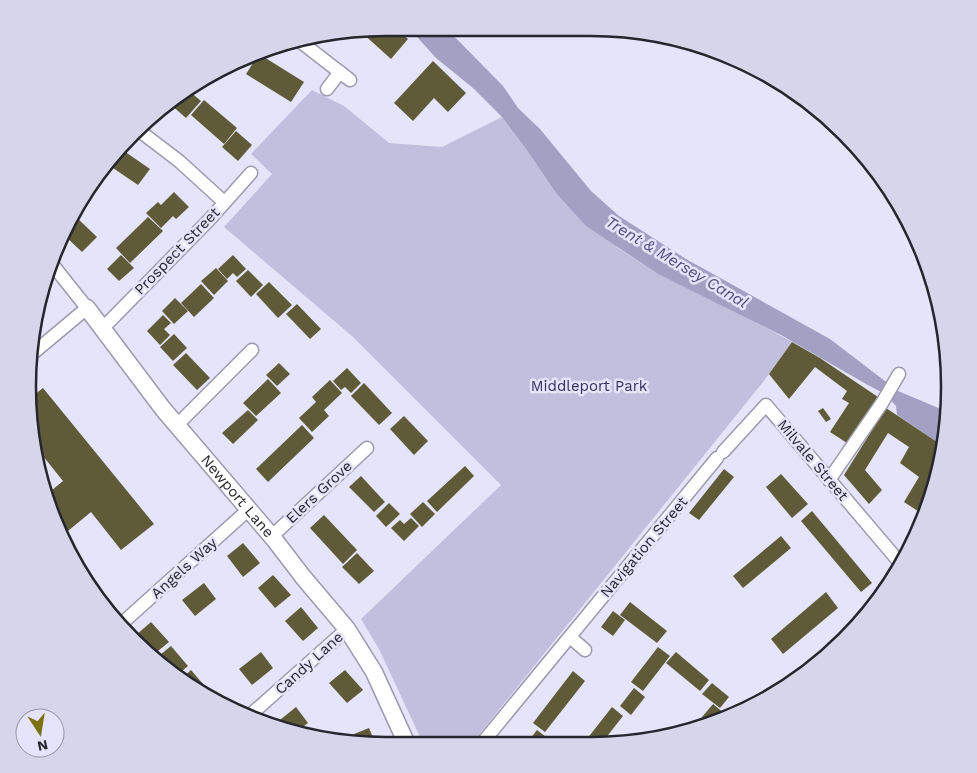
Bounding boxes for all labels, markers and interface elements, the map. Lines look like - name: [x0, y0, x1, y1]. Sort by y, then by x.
- street label: Prospect Street: [131, 203, 224, 299]
- water label: Trent & Mersey Canal: [602, 212, 752, 312]
- park label: Middleport Park: [531, 377, 648, 395]
- street label: Milvale Street: [774, 416, 853, 505]
- street label: Newport Lane: [197, 451, 278, 541]
- street label: Elers Grove: [282, 457, 356, 527]
- street label: Navigation Street: [597, 492, 692, 601]
- street label: Angels Way: [147, 533, 221, 602]
- street label: Candy Lane: [271, 628, 347, 698]
- north arrow: [15, 708, 65, 758]
- text: N: [36, 737, 49, 755]

